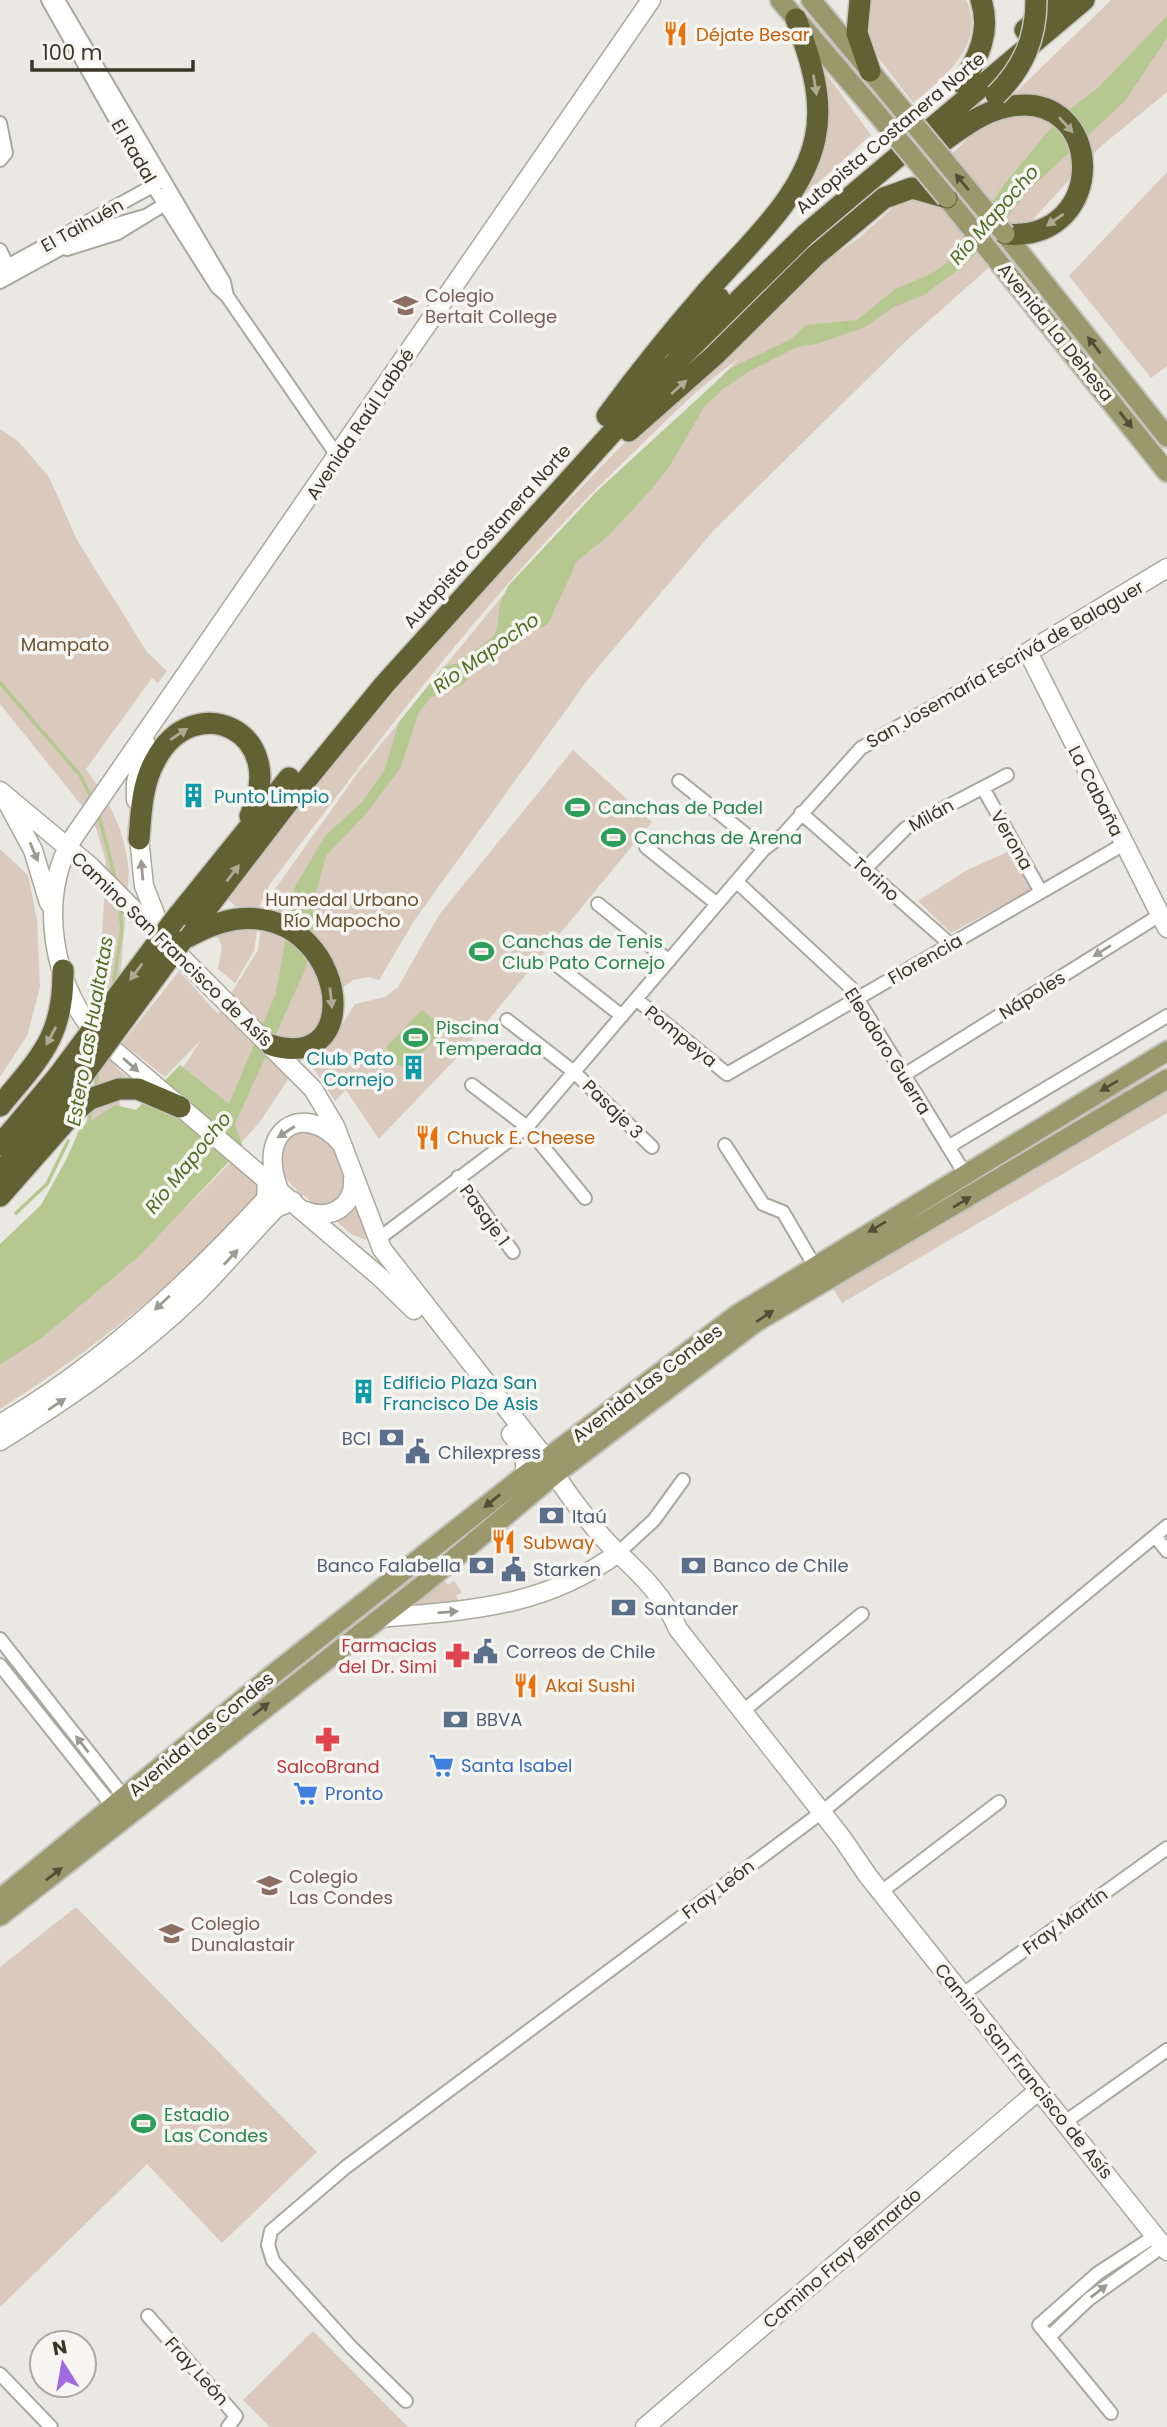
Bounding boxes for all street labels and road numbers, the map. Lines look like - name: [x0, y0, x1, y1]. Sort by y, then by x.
- street label: Autopista Costanera Norte: [790, 46, 990, 220]
- street label: El Radal: [106, 114, 162, 188]
- street label: El Taihuén: [36, 192, 128, 258]
- street label: Avenida La Dehesa: [992, 258, 1120, 406]
- street label: Avenida Raúl Labbé: [300, 343, 420, 505]
- street label: Autopista Costanera Norte: [397, 439, 577, 633]
- street label: San Josemaría Escrivá de Balaguer: [862, 574, 1149, 754]
- street label: La Cabaña: [1062, 741, 1130, 841]
- street label: Milán: [904, 792, 958, 838]
- street label: Verona: [985, 805, 1039, 875]
- street label: Camino San Francisco de Asís: [66, 846, 278, 1052]
- street label: Torino: [847, 851, 905, 907]
- street label: Florencia: [883, 928, 967, 990]
- street label: Nápoles: [994, 965, 1070, 1025]
- street label: Eleodoro Guerra: [839, 983, 937, 1119]
- street label: Pompeya: [640, 999, 722, 1073]
- street label: Pasaje 3: [577, 1074, 649, 1144]
- street label: Pasaje 1: [454, 1179, 516, 1251]
- street label: Avenida Las Condes: [567, 1318, 727, 1448]
- street label: Avenida Las Condes: [123, 1666, 279, 1802]
- street label: Fray León: [677, 1853, 759, 1925]
- street label: Fray Martín: [1017, 1882, 1113, 1960]
- street label: Camino San Francisco de Asís: [929, 1958, 1119, 2184]
- street label: Camino Fray Bernardo: [757, 2182, 927, 2334]
- street label: Fray León: [159, 2331, 235, 2411]

